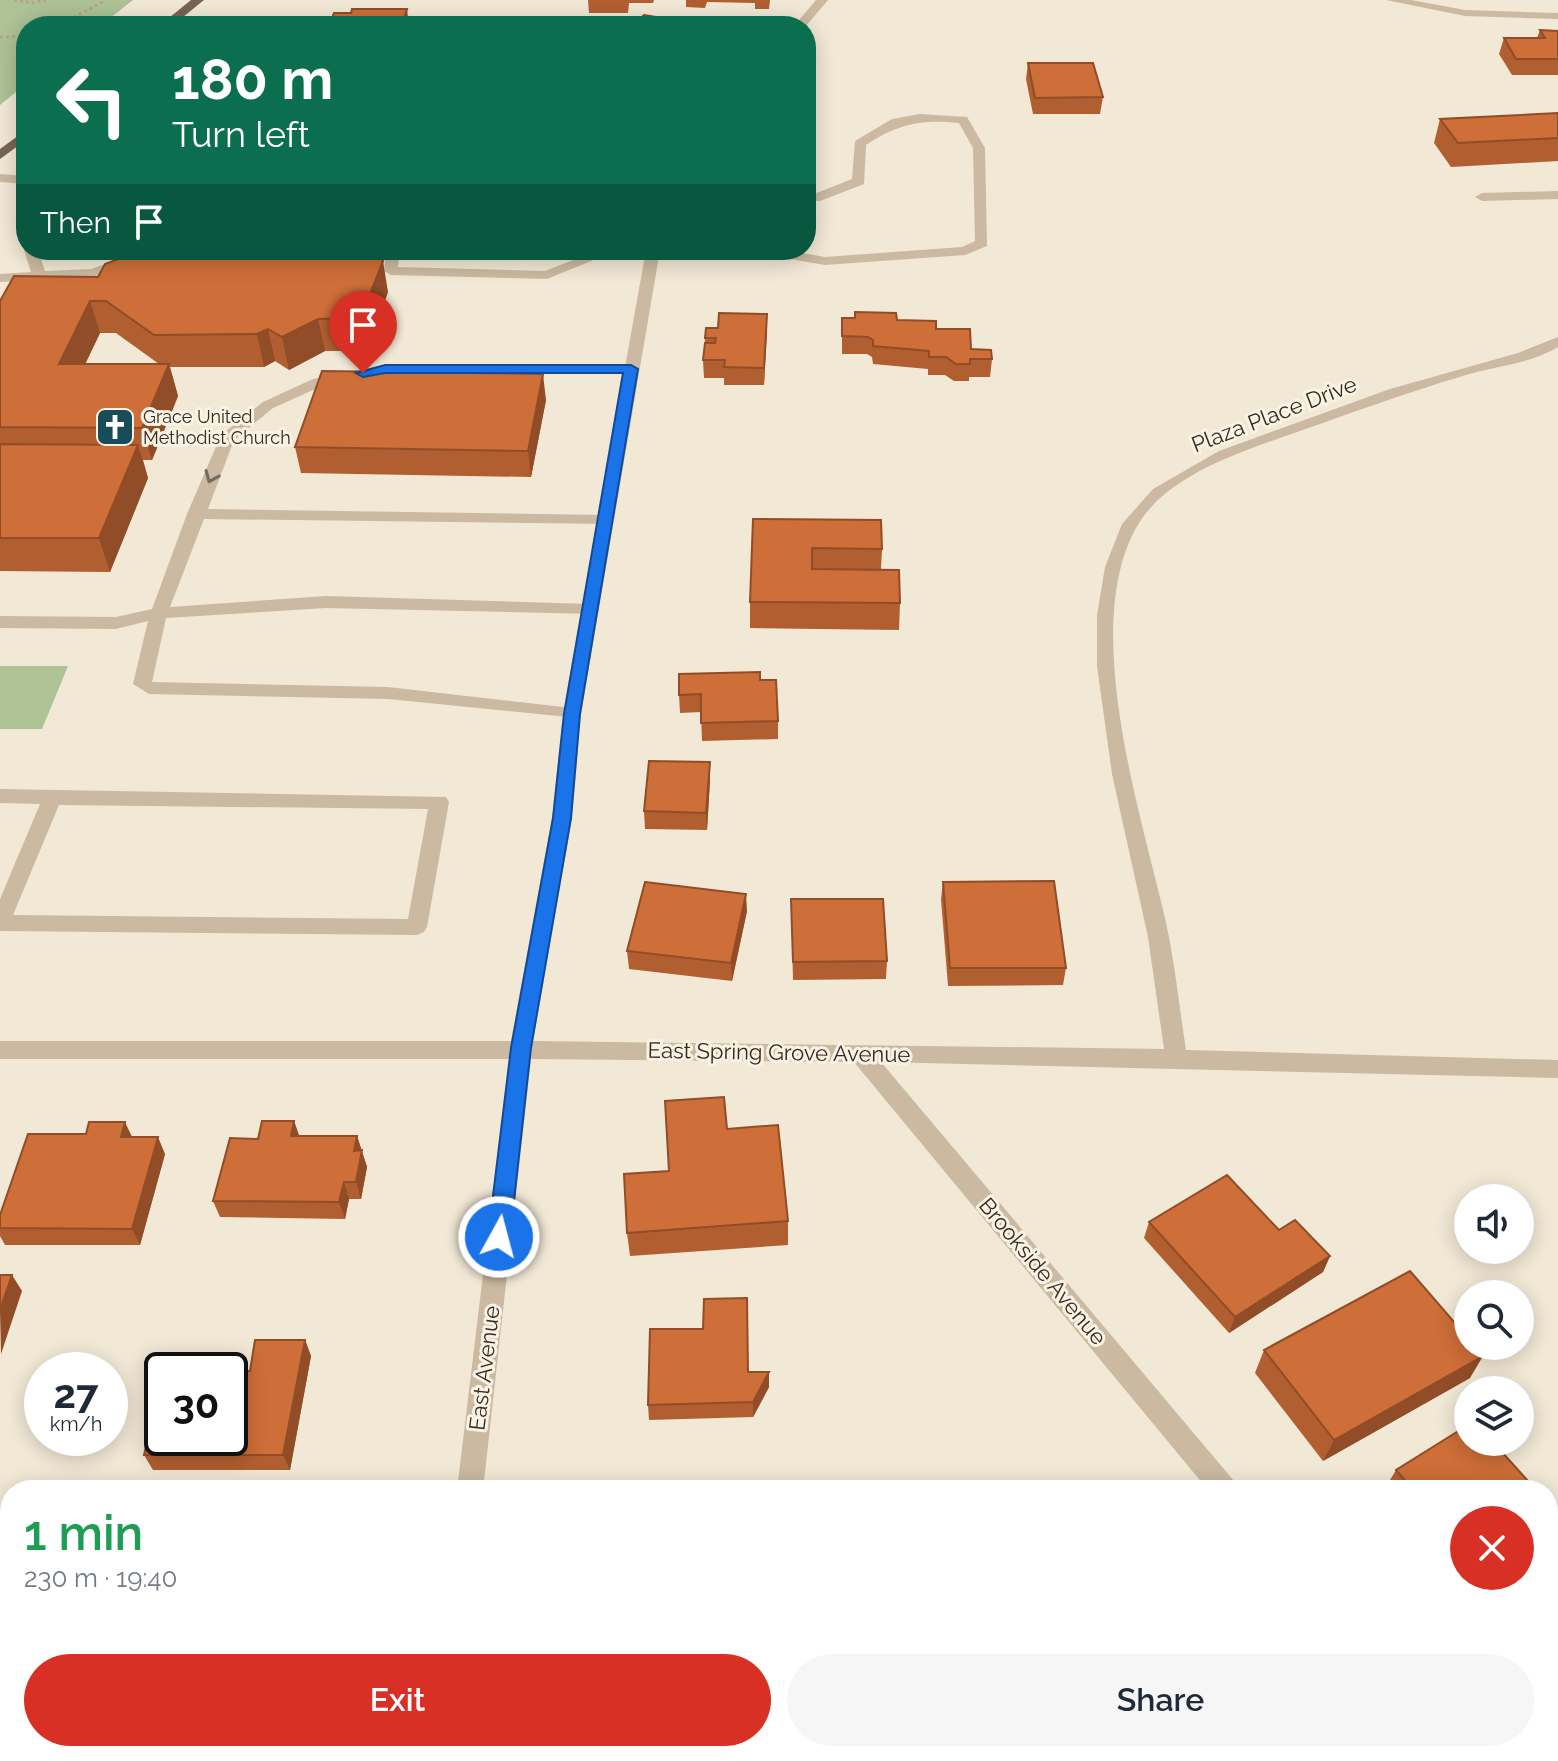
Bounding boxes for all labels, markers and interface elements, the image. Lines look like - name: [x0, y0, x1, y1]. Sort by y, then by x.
- text: 180 m: [172, 46, 333, 112]
- icon: left: [40, 48, 144, 152]
- text: Turn left: [172, 113, 310, 155]
- icon: arrive: [127, 200, 171, 244]
- text: Then: [40, 205, 111, 240]
- pin: [329, 291, 397, 373]
- icon: arrive: [341, 303, 385, 347]
- street label: Plaza Place Drive: [1188, 371, 1360, 457]
- church icon: Grace United Methodist Church: [94, 406, 136, 448]
- place label: Grace United Methodist Church: [143, 406, 291, 448]
- one-way arrow: [204, 468, 220, 483]
- street label: East Spring Grove Avenue: [647, 1037, 911, 1067]
- map controls: [1454, 1184, 1534, 1456]
- button: sound: [1454, 1184, 1534, 1264]
- street label: Brookside Avenue: [974, 1192, 1112, 1350]
- position arrow: [457, 1195, 541, 1279]
- button: search: [1454, 1280, 1534, 1360]
- street label: East Avenue: [463, 1304, 505, 1432]
- speed limit sign: 30: [144, 1352, 248, 1456]
- text: 27: [53, 1370, 98, 1417]
- button: layers: [1454, 1376, 1534, 1456]
- text: km/h: [50, 1412, 102, 1436]
- text: 1 min: [24, 1505, 143, 1561]
- button: close: [1450, 1506, 1534, 1590]
- text: 230 m · 19:40: [24, 1563, 177, 1593]
- button: Exit: [24, 1654, 771, 1746]
- button: Share: [787, 1654, 1534, 1746]

